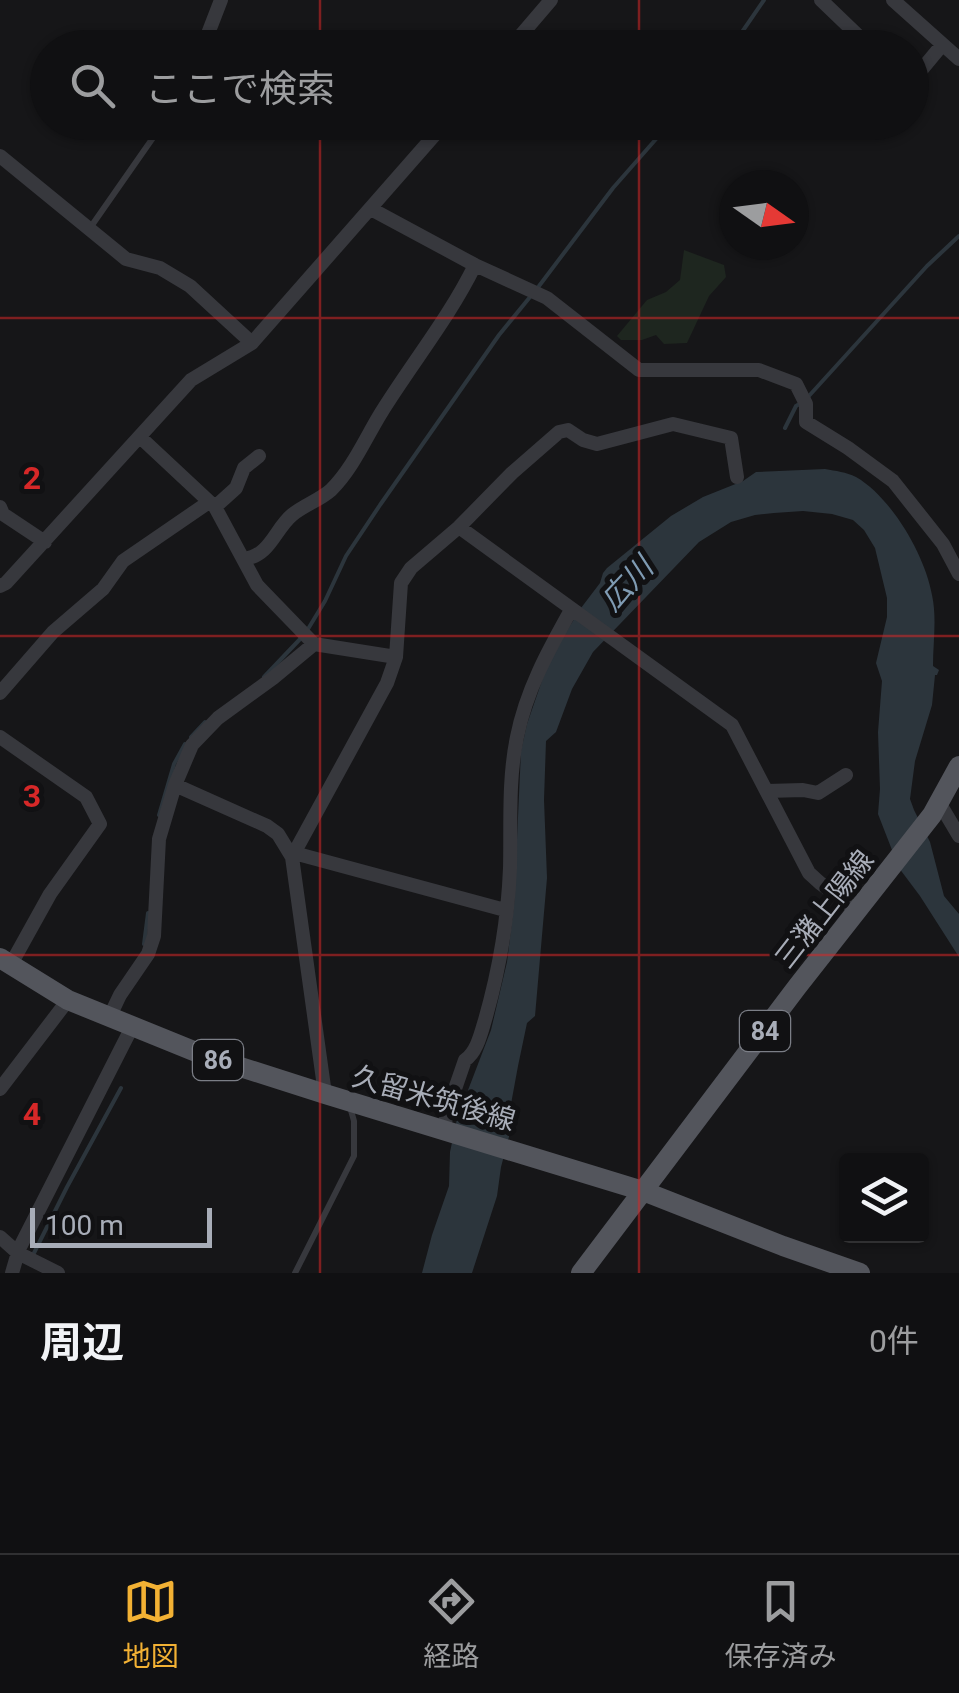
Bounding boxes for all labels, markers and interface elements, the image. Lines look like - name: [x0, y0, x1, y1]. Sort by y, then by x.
- search box: [30, 30, 929, 140]
- icon: search: [65, 58, 120, 113]
- text: ここで検索: [145, 67, 335, 111]
- north arrow: [719, 170, 809, 260]
- text: 2: [23, 459, 41, 497]
- water label: 広川: [593, 548, 662, 618]
- text: 3: [23, 777, 41, 815]
- street label: 三潴上陽線: [768, 844, 880, 975]
- road number: 84: [740, 1011, 790, 1051]
- road number: 86: [193, 1040, 243, 1080]
- street label: 久留米筑後線: [349, 1059, 519, 1137]
- text: 4: [23, 1095, 41, 1133]
- map controls: [839, 1153, 929, 1243]
- button: layers: [839, 1153, 929, 1243]
- scale bar: [30, 1203, 212, 1248]
- text: 100 m: [45, 1209, 124, 1242]
- text: 周辺: [40, 1318, 124, 1367]
- text: 0件: [869, 1322, 919, 1360]
- tab: 地図: [122, 1574, 179, 1674]
- tab: 経路: [423, 1574, 480, 1674]
- tab: 保存済み: [724, 1574, 837, 1674]

